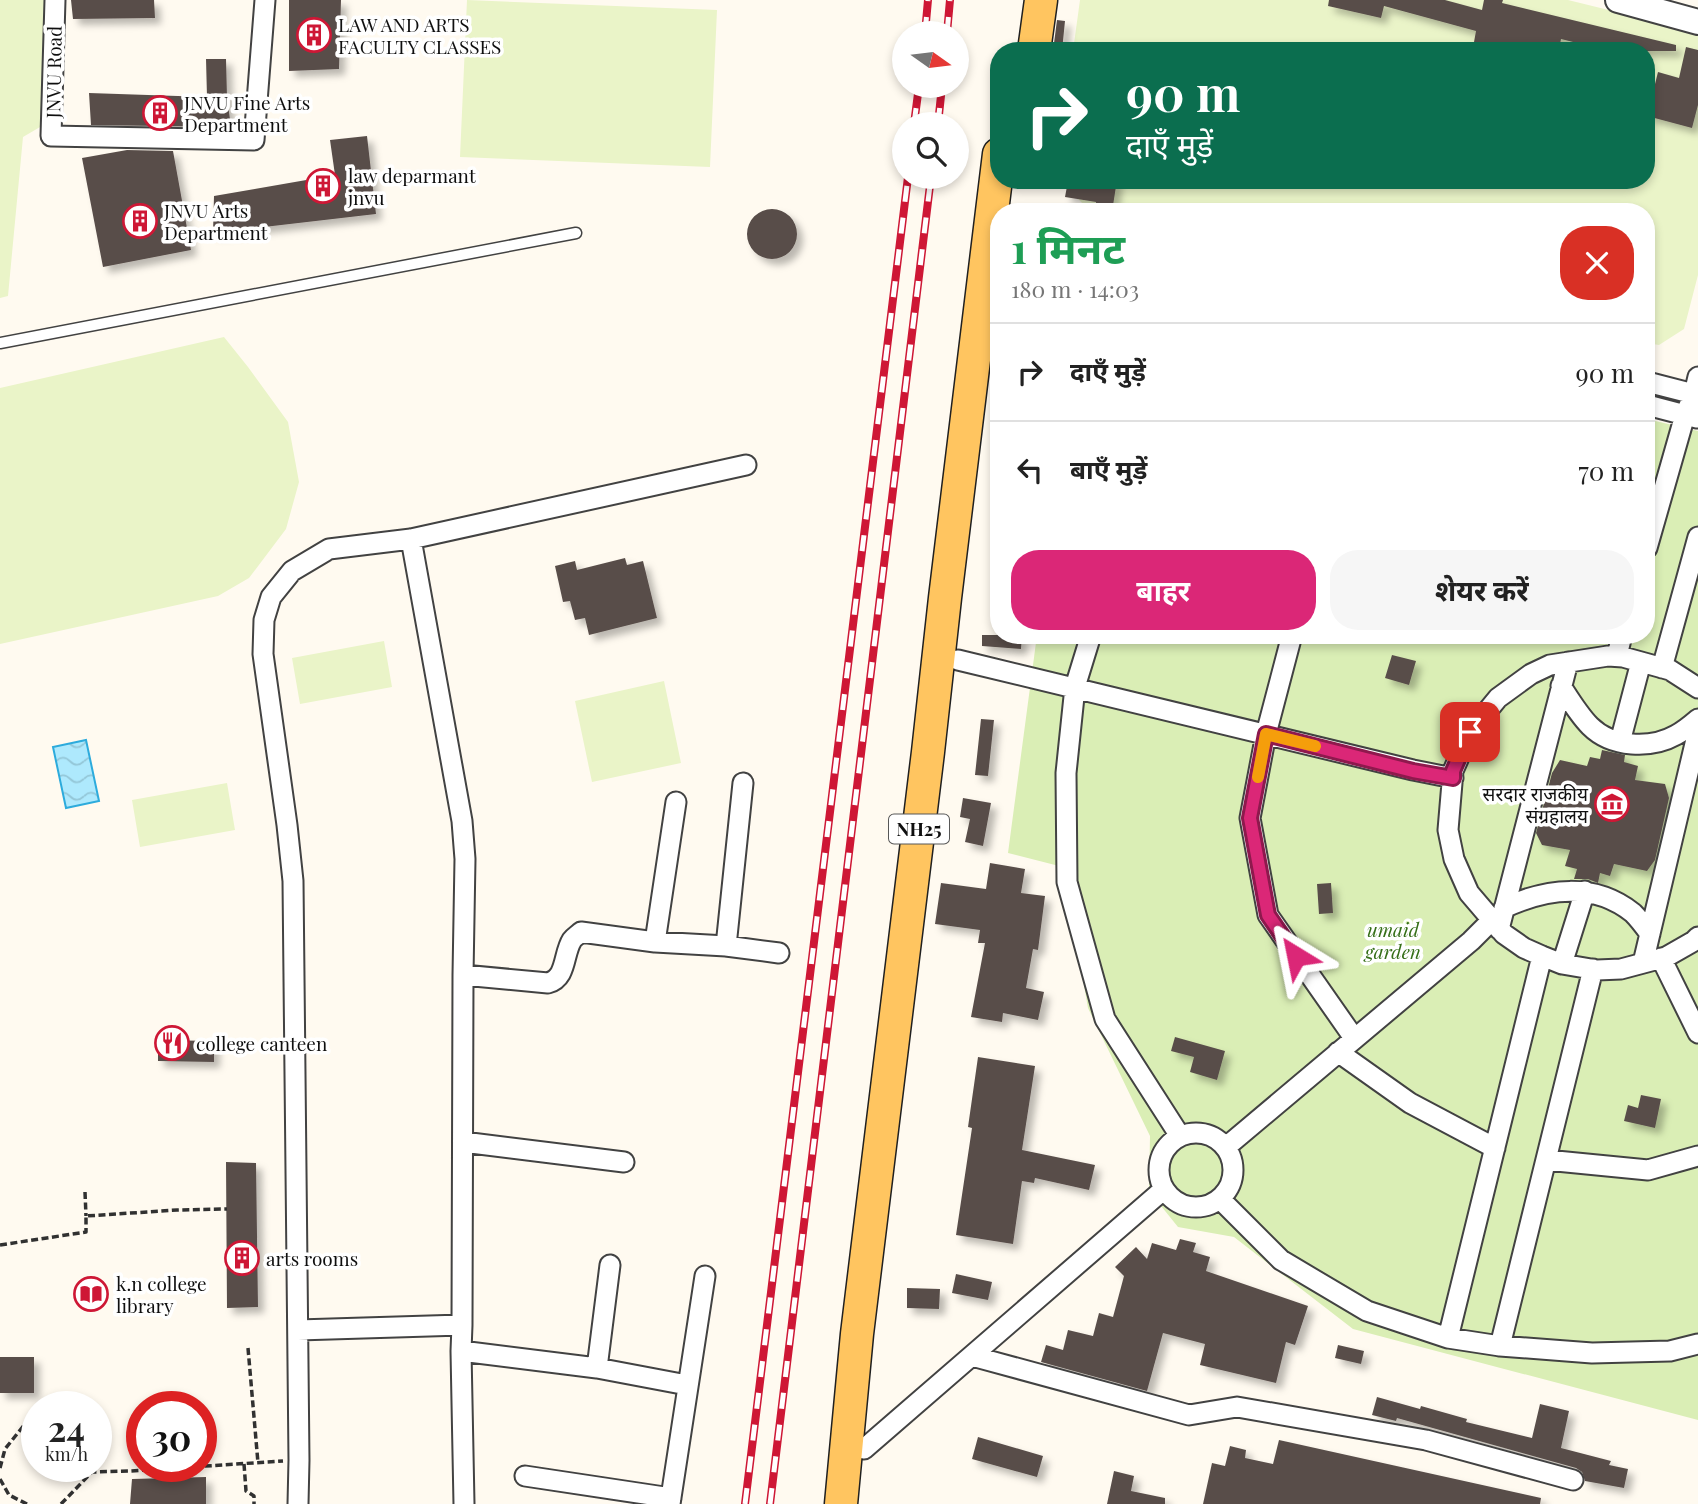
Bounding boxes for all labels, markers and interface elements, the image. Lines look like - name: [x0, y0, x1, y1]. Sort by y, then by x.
- place label: LAW AND ARTS FACULTY CLASSES: [338, 11, 501, 59]
- building icon: LAW AND ARTS FACULTY CLASSES: [295, 16, 333, 54]
- north arrow: [892, 21, 970, 98]
- map controls: [892, 21, 969, 189]
- street label: JNVU Road: [39, 26, 67, 119]
- text: 90 m: [1126, 59, 1240, 124]
- icon: right: [1011, 70, 1102, 161]
- place label: JNVU Fine Arts Department: [183, 89, 310, 137]
- building icon: JNVU Fine Arts Department: [141, 94, 179, 132]
- button: search: [892, 112, 969, 189]
- text: दाएँ मुड़ें: [1126, 122, 1213, 165]
- place label: law deparmant jnvu: [347, 162, 476, 210]
- building icon: law deparmant jnvu: [304, 167, 342, 205]
- place label: JNVU Arts Department: [163, 197, 268, 245]
- building icon: JNVU Arts Department: [121, 202, 159, 240]
- text: 1 मिनट: [1011, 219, 1125, 275]
- button: close: [1560, 226, 1634, 300]
- text: 180 m · 14:03: [1011, 273, 1139, 304]
- icon: right: [1011, 353, 1049, 391]
- text: दाएँ मुड़ें: [1070, 353, 1146, 388]
- text: 90 m: [1576, 355, 1634, 390]
- icon: left: [1011, 451, 1049, 489]
- text: बाएँ मुड़ें: [1070, 451, 1147, 486]
- text: 70 m: [1578, 453, 1634, 488]
- button: बाहर: [1011, 550, 1316, 630]
- button: शेयर करें: [1330, 550, 1634, 630]
- pin: [1440, 702, 1500, 762]
- icon: arrive: [1451, 713, 1489, 751]
- place label: सरदार राजकीय संग्रहालय: [1483, 780, 1589, 828]
- museum icon: सरदार राजकीय संग्रहालय: [1593, 785, 1631, 823]
- road number: NH25: [889, 814, 949, 844]
- park label: umaid garden: [1363, 916, 1421, 964]
- position arrow: [1259, 919, 1333, 993]
- restaurant icon: college canteen: [153, 1024, 191, 1062]
- place label: college canteen: [196, 1030, 328, 1056]
- building icon: arts rooms: [223, 1239, 261, 1277]
- place label: arts rooms: [266, 1245, 358, 1271]
- place label: k.n college library: [116, 1270, 207, 1318]
- library icon: k.n college library: [72, 1275, 110, 1313]
- speed limit sign: 30: [126, 1391, 217, 1482]
- text: 24: [48, 1404, 85, 1451]
- text: km/h: [45, 1442, 88, 1466]

